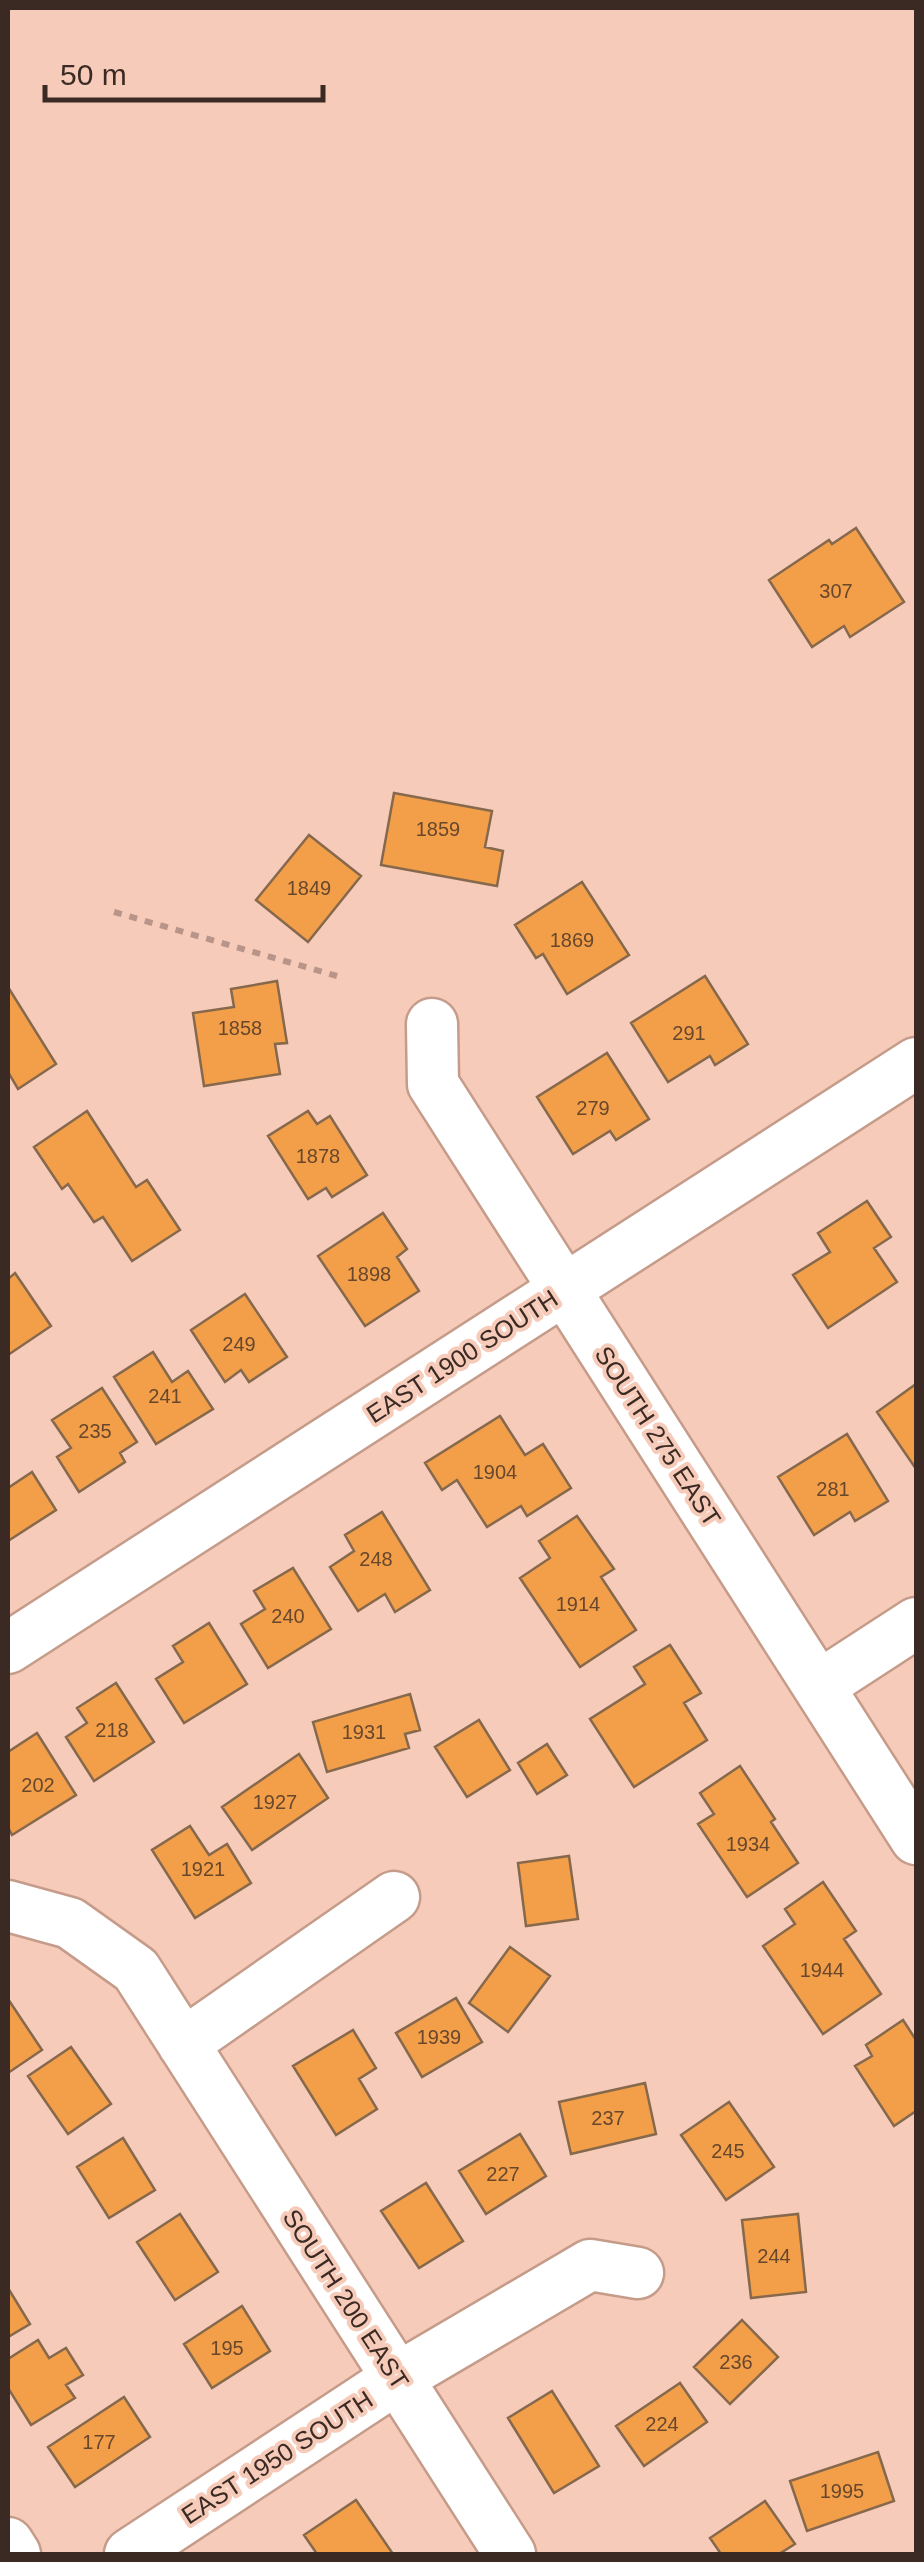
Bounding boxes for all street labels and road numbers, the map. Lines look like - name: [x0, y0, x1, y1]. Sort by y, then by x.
- street label: EAST 1900 SOUTH: [361, 1284, 563, 1428]
- street label: SOUTH 275 EAST: [590, 1341, 726, 1531]
- street label: SOUTH 200 EAST: [278, 2204, 414, 2394]
- street label: EAST 1950 SOUTH: [176, 2385, 378, 2529]

